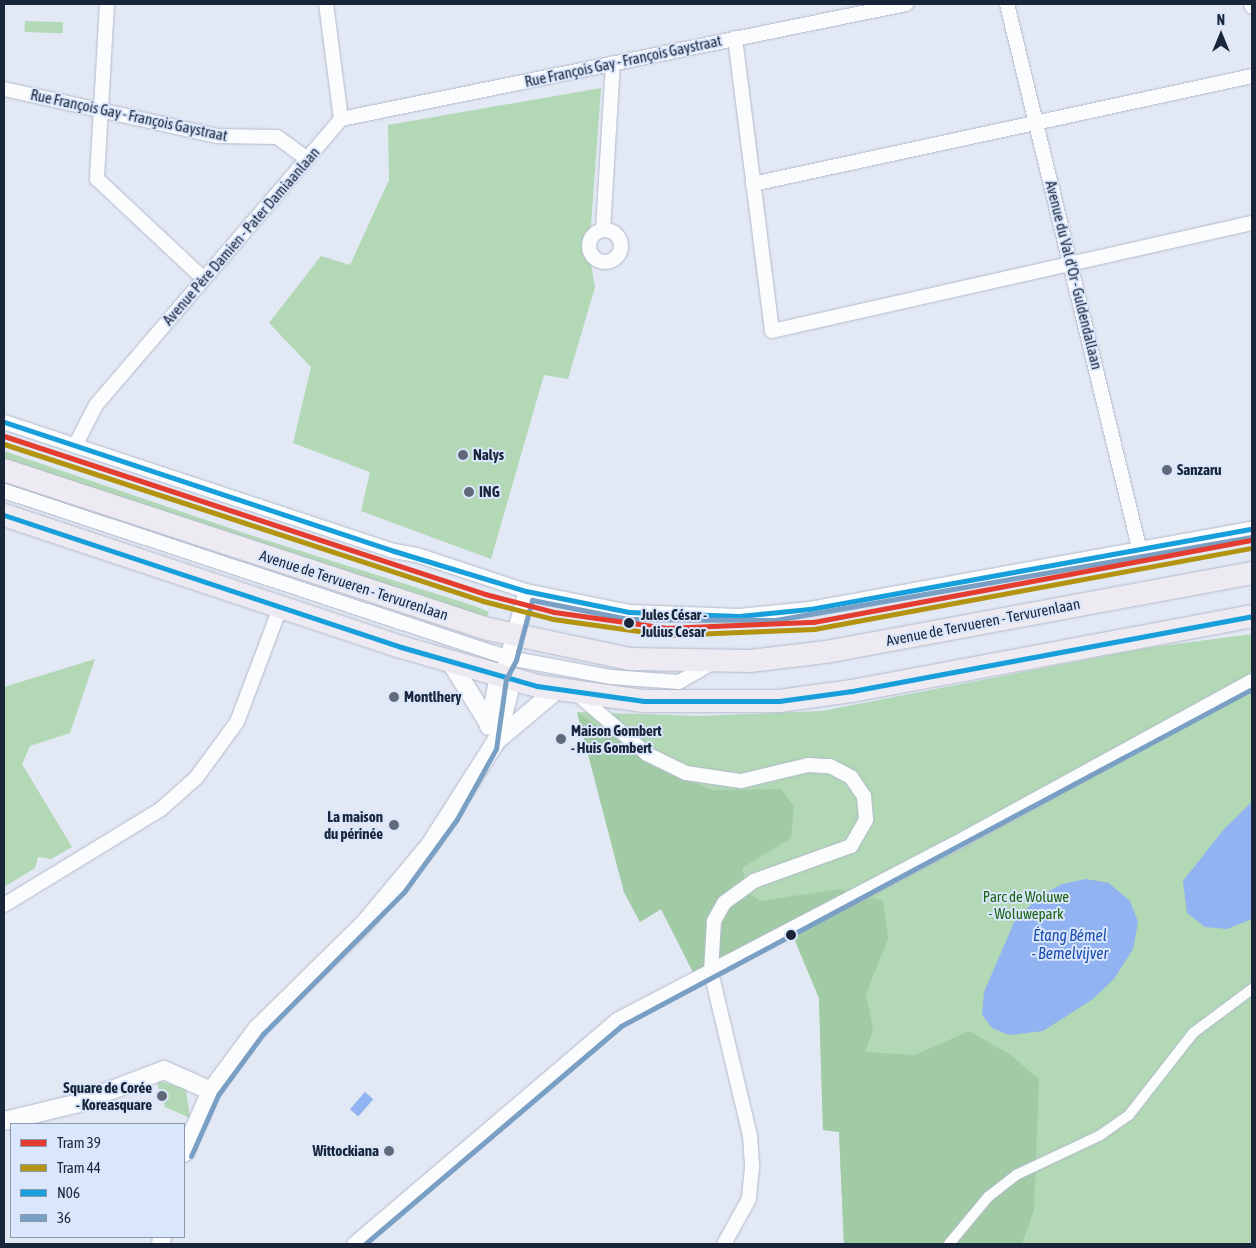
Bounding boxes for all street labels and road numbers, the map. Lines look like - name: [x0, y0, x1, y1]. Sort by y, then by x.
- street label: Rue François Gay - François Gaystraat: [523, 31, 723, 91]
- street label: Rue François Gay - François Gaystraat: [29, 85, 229, 145]
- street label: Avenue Père Damien - Pater Damiaanlaan: [159, 143, 323, 329]
- street label: Avenue du Val d'Or - Guldendallaan: [1042, 179, 1106, 371]
- street label: Avenue de Tervueren - Tervurenlaan: [257, 546, 451, 624]
- street label: Avenue de Tervueren - Tervurenlaan: [885, 594, 1081, 650]

